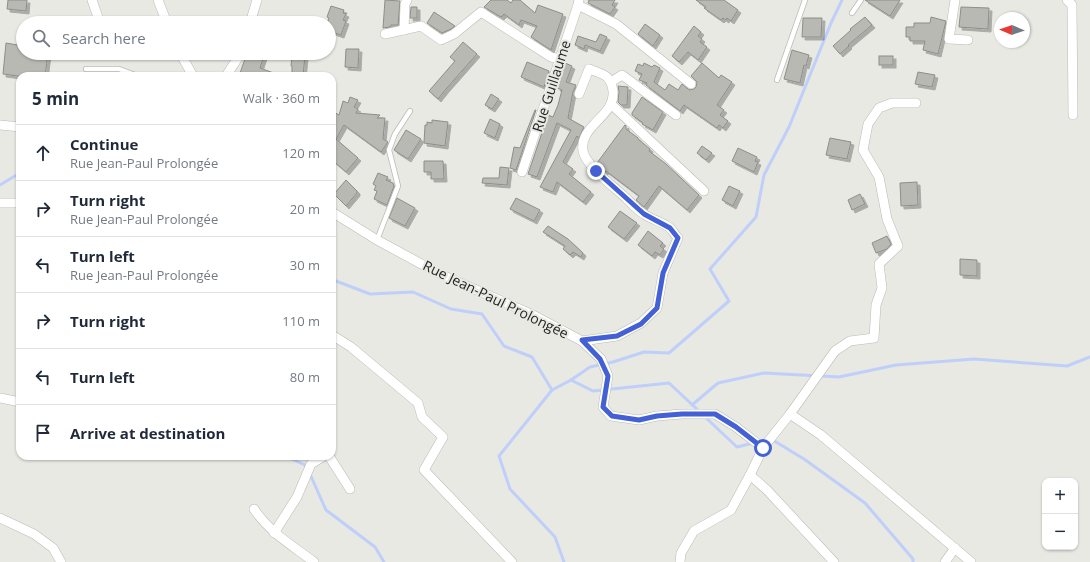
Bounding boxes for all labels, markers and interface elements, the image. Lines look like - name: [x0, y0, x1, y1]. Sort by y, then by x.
- north arrow: [994, 12, 1030, 48]
- search box: [16, 16, 336, 60]
- icon: search: [30, 27, 52, 49]
- text: Search here: [62, 28, 146, 48]
- street label: Rue Guillaume: [527, 38, 575, 134]
- text: 5 min: [32, 87, 79, 110]
- text: Walk · 360 m: [243, 89, 320, 107]
- text: Continue: [70, 134, 138, 154]
- icon: ahead: [32, 142, 54, 164]
- text: 120 m: [282, 144, 320, 162]
- text: Rue Jean-Paul Prolongée: [70, 154, 218, 172]
- route end: [587, 162, 605, 180]
- text: Turn right: [70, 190, 145, 210]
- icon: right: [32, 198, 54, 220]
- text: 20 m: [290, 200, 320, 218]
- text: Rue Jean-Paul Prolongée: [70, 210, 218, 228]
- text: Turn left: [70, 246, 135, 266]
- icon: left: [32, 254, 54, 276]
- street label: Rue Jean-Paul Prolongée: [420, 255, 572, 343]
- text: 30 m: [290, 256, 320, 274]
- text: Rue Jean-Paul Prolongée: [70, 266, 218, 284]
- icon: right: [32, 310, 54, 332]
- text: Turn right: [70, 311, 145, 331]
- text: 110 m: [282, 312, 320, 330]
- icon: left: [32, 366, 54, 388]
- text: Turn left: [70, 367, 135, 387]
- text: 80 m: [290, 368, 320, 386]
- icon: arrive: [32, 422, 54, 444]
- text: Arrive at destination: [70, 423, 225, 443]
- route start: [754, 439, 772, 457]
- map controls: [1042, 478, 1078, 550]
- button: +: [1042, 478, 1078, 514]
- button: −: [1042, 514, 1078, 550]

